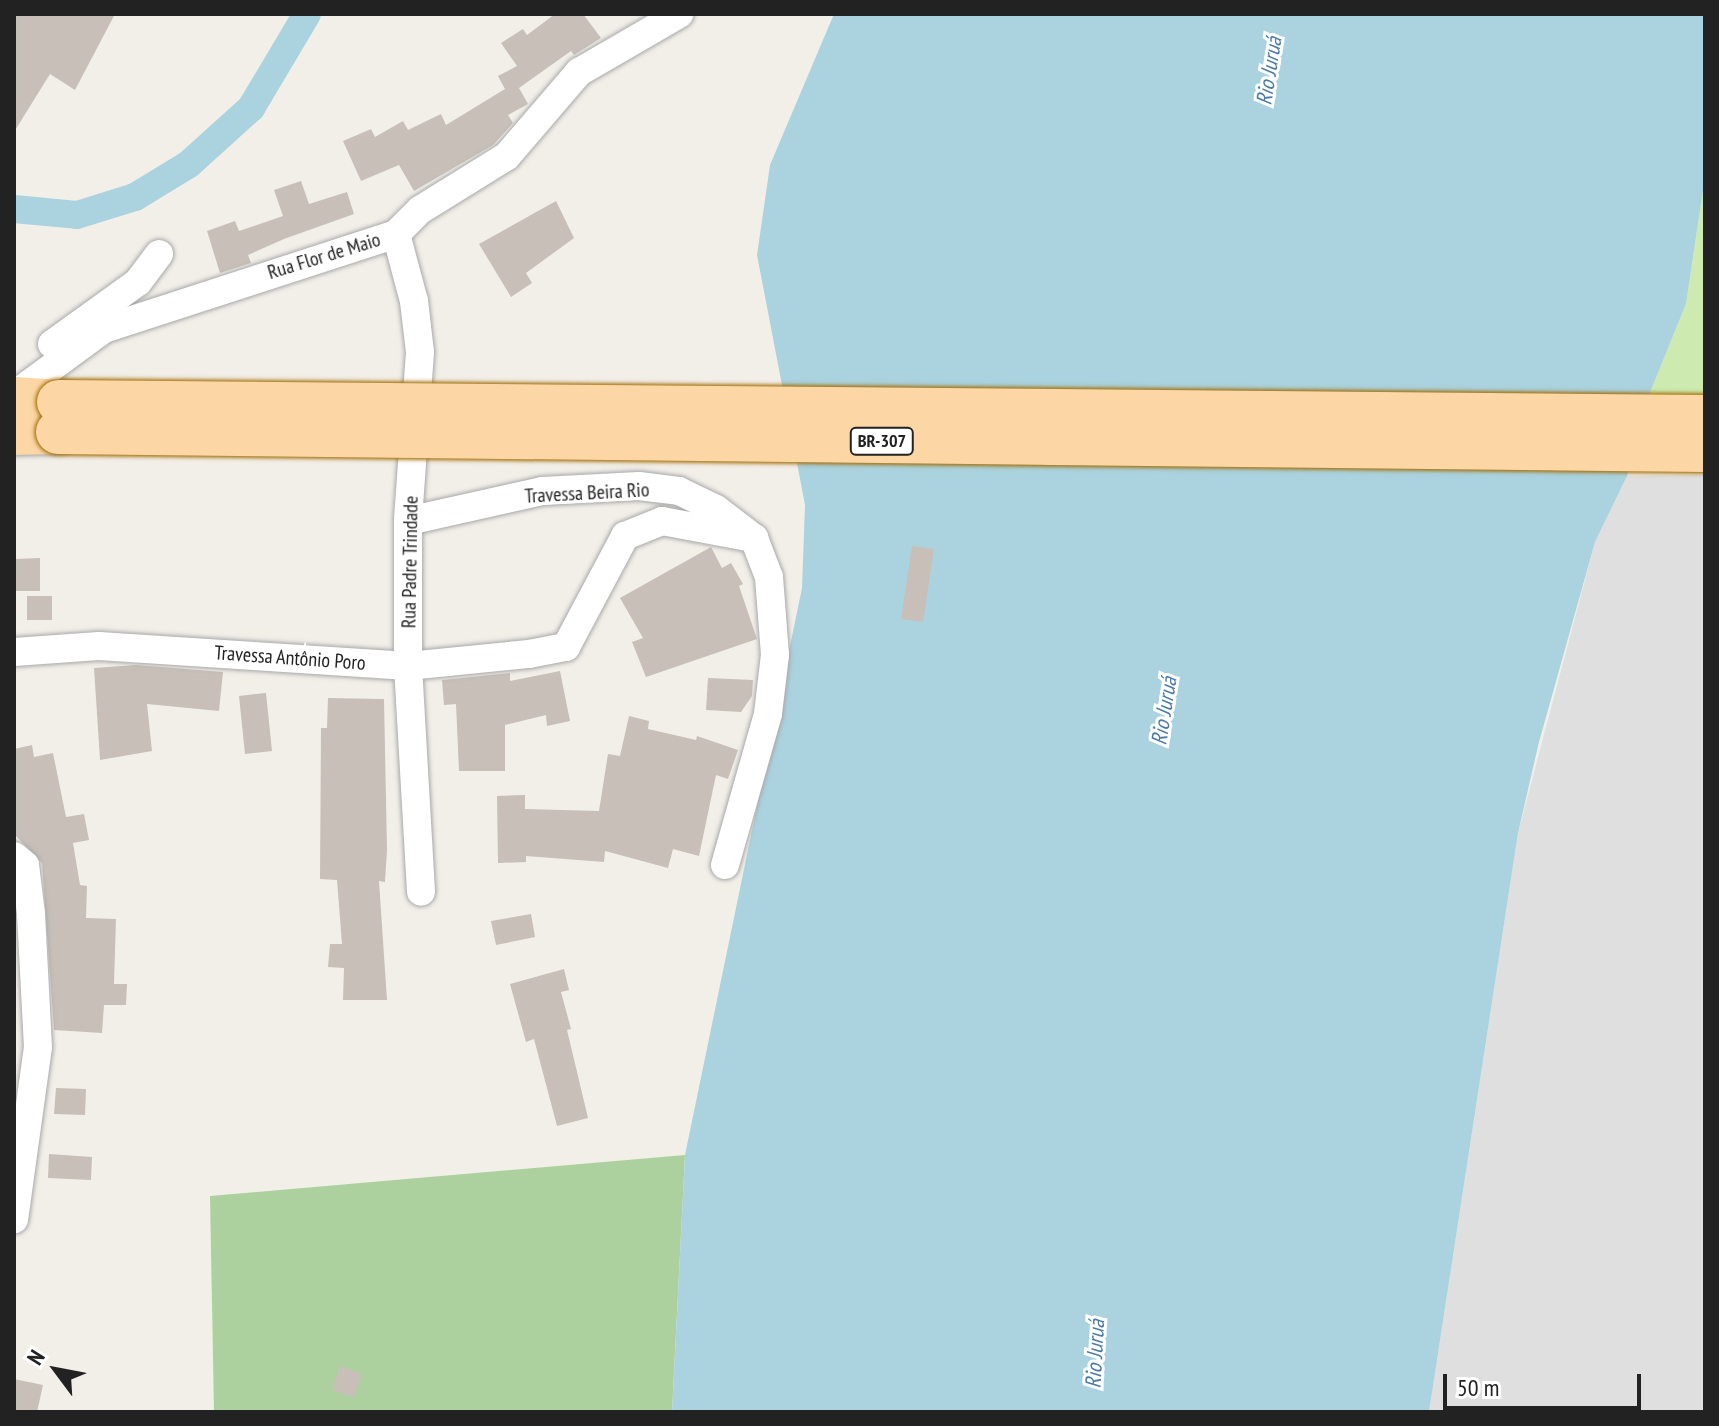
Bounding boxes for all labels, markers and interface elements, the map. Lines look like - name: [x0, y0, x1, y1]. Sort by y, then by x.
- water label: Rio Juruá: [1251, 35, 1287, 107]
- street label: Rua Flor de Maio: [265, 227, 383, 285]
- road number: BR-307: [848, 427, 916, 455]
- street label: Travessa Beira Rio: [524, 478, 650, 508]
- street label: Rua Padre Trindade: [397, 495, 423, 629]
- street label: Travessa Antônio Poro: [213, 641, 367, 675]
- water label: Rio Juruá: [1146, 675, 1182, 747]
- water label: Rio Juruá: [1080, 1319, 1110, 1389]
- north arrow: [16, 1330, 96, 1410]
- text: N: [21, 1345, 51, 1370]
- scale bar: [1447, 1358, 1645, 1408]
- text: 50 m: [1457, 1372, 1499, 1403]

